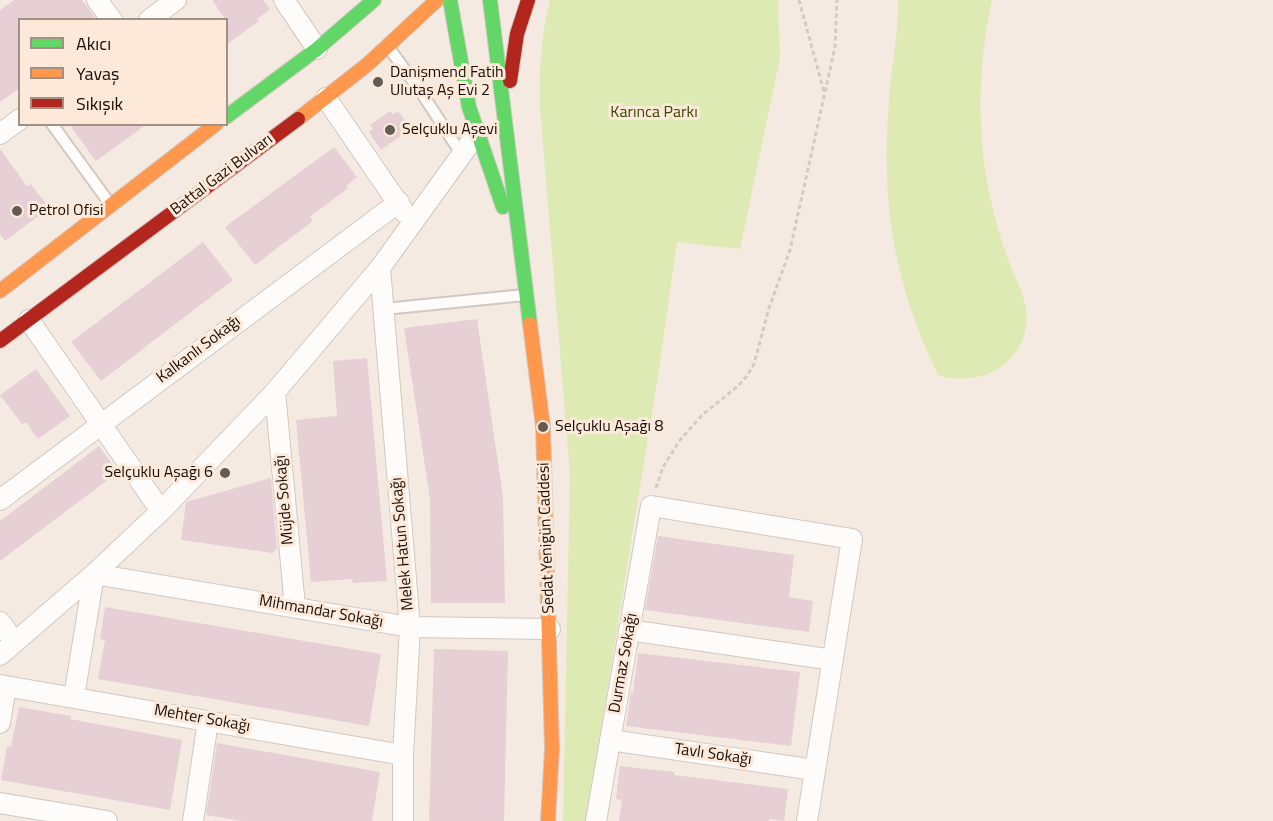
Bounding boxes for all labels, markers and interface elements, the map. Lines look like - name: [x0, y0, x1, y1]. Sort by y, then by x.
- legend: [18, 18, 228, 126]
- text: Akıcı: [76, 30, 111, 57]
- text: Yavaş: [76, 60, 119, 87]
- place label: Danişmend Fatih Ulutaş Aş Evi 2: [390, 63, 504, 101]
- marker: Danişmend Fatih Ulutaş Aş Evi 2: [371, 75, 385, 89]
- text: Sıkışık: [76, 90, 123, 117]
- park label: Karınca Parkı: [610, 103, 698, 123]
- place label: Selçuklu Aşevi: [402, 120, 497, 140]
- marker: Selçuklu Aşevi: [383, 123, 397, 137]
- street label: Battal Gazi Bulvarı: [167, 130, 277, 220]
- place label: Petrol Ofisi: [29, 201, 103, 221]
- marker: Petrol Ofisi: [10, 204, 24, 218]
- street label: Kalkanlı Sokağı: [153, 312, 245, 388]
- place label: Selçuklu Aşağı 8: [555, 417, 663, 437]
- marker: Selçuklu Aşağı 8: [536, 420, 550, 434]
- street label: Müjde Sokağı: [272, 454, 298, 546]
- street label: Sedat Yenigün Caddesi: [535, 462, 559, 614]
- place label: Selçuklu Aşağı 6: [105, 463, 213, 483]
- marker: Selçuklu Aşağı 6: [218, 466, 232, 480]
- street label: Melek Hatun Sokağı: [388, 476, 418, 612]
- street label: Mihmandar Sokağı: [258, 592, 384, 632]
- street label: Durmaz Sokağı: [606, 612, 642, 714]
- street label: Mehter Sokağı: [152, 701, 252, 737]
- street label: Tavlı Sokağı: [673, 740, 753, 770]

